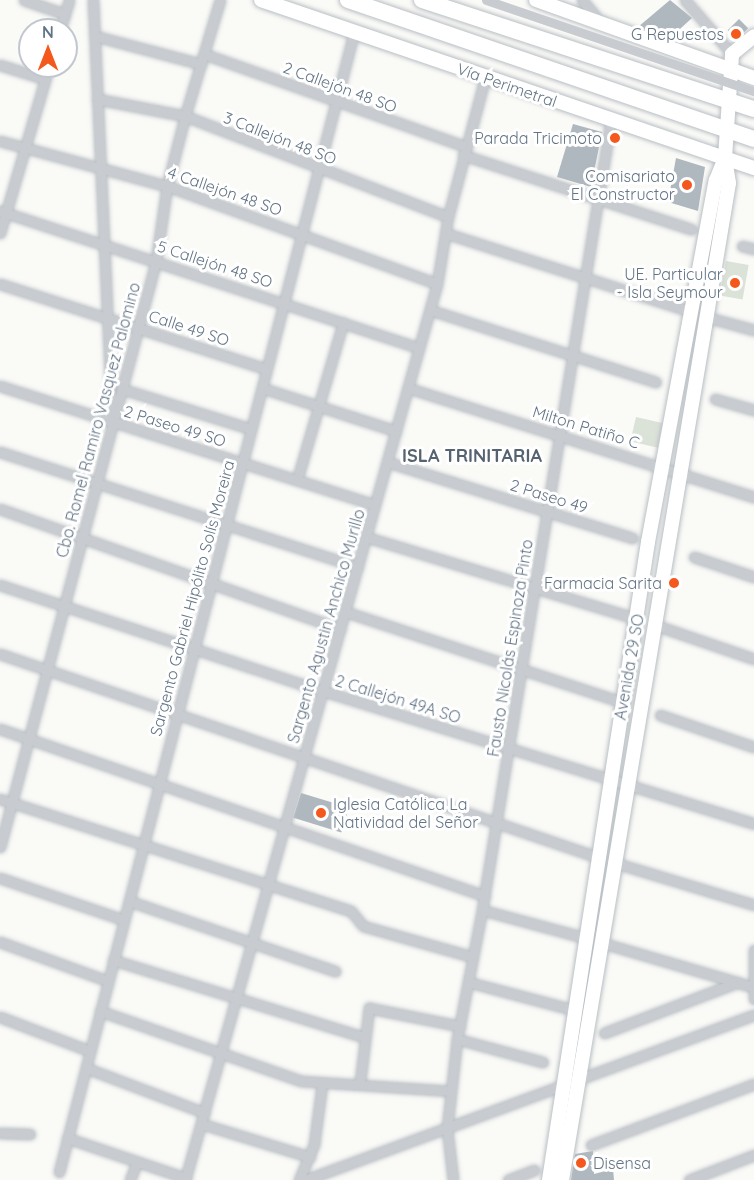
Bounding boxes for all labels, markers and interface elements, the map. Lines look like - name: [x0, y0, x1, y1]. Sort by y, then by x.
- north arrow: [18, 18, 78, 78]
- text: N: [42, 22, 54, 42]
- place label: G Repuestos: [631, 24, 724, 44]
- marker: G Repuestos: [729, 27, 743, 41]
- street label: 2 Callejón 48 SO: [280, 57, 400, 117]
- street label: Vía Perimetral: [454, 59, 560, 111]
- street label: 3 Callejón 48 SO: [221, 108, 339, 168]
- place label: Parada Tricimoto: [474, 128, 602, 148]
- marker: Parada Tricimoto: [606, 129, 624, 147]
- street label: 4 Callejón 48 SO: [165, 162, 285, 220]
- place label: Comisariato El Constructor: [571, 166, 675, 204]
- marker: Comisariato El Constructor: [680, 178, 694, 192]
- street label: 5 Callejón 48 SO: [155, 236, 275, 292]
- place label: UE. Particular - Isla Seymour: [617, 264, 723, 302]
- marker: UE. Particular - Isla Seymour: [728, 276, 742, 290]
- street label: Cbo. Romel Ramiro Vasquez Palomino: [52, 280, 144, 560]
- street label: Calle 49 SO: [146, 306, 232, 350]
- street label: 2 Paseo 49 SO: [122, 401, 228, 451]
- street label: Milton Patiño C: [530, 402, 642, 452]
- district label: ISLA TRINITARIA: [402, 445, 542, 467]
- street label: Sargento Gabriel Hipólito Solís Moreira: [146, 458, 238, 738]
- street label: 2 Paseo 49: [508, 475, 590, 517]
- street label: Sargento Agustin Anchico Murillo: [283, 507, 369, 745]
- street label: Fausto Nicolás Espinoza Pinto: [483, 538, 537, 758]
- place label: Farmacia Sarita: [544, 573, 662, 593]
- marker: Farmacia Sarita: [667, 576, 681, 590]
- street label: Avenida 29 SO: [610, 613, 648, 721]
- street label: 2 Callejón 49A SO: [333, 671, 463, 727]
- place label: Iglesia Católica La Natividad del Señor: [333, 794, 478, 832]
- marker: Iglesia Católica La Natividad del Señor: [314, 806, 328, 820]
- place label: Disensa: [593, 1153, 651, 1173]
- marker: Disensa: [574, 1156, 588, 1170]

